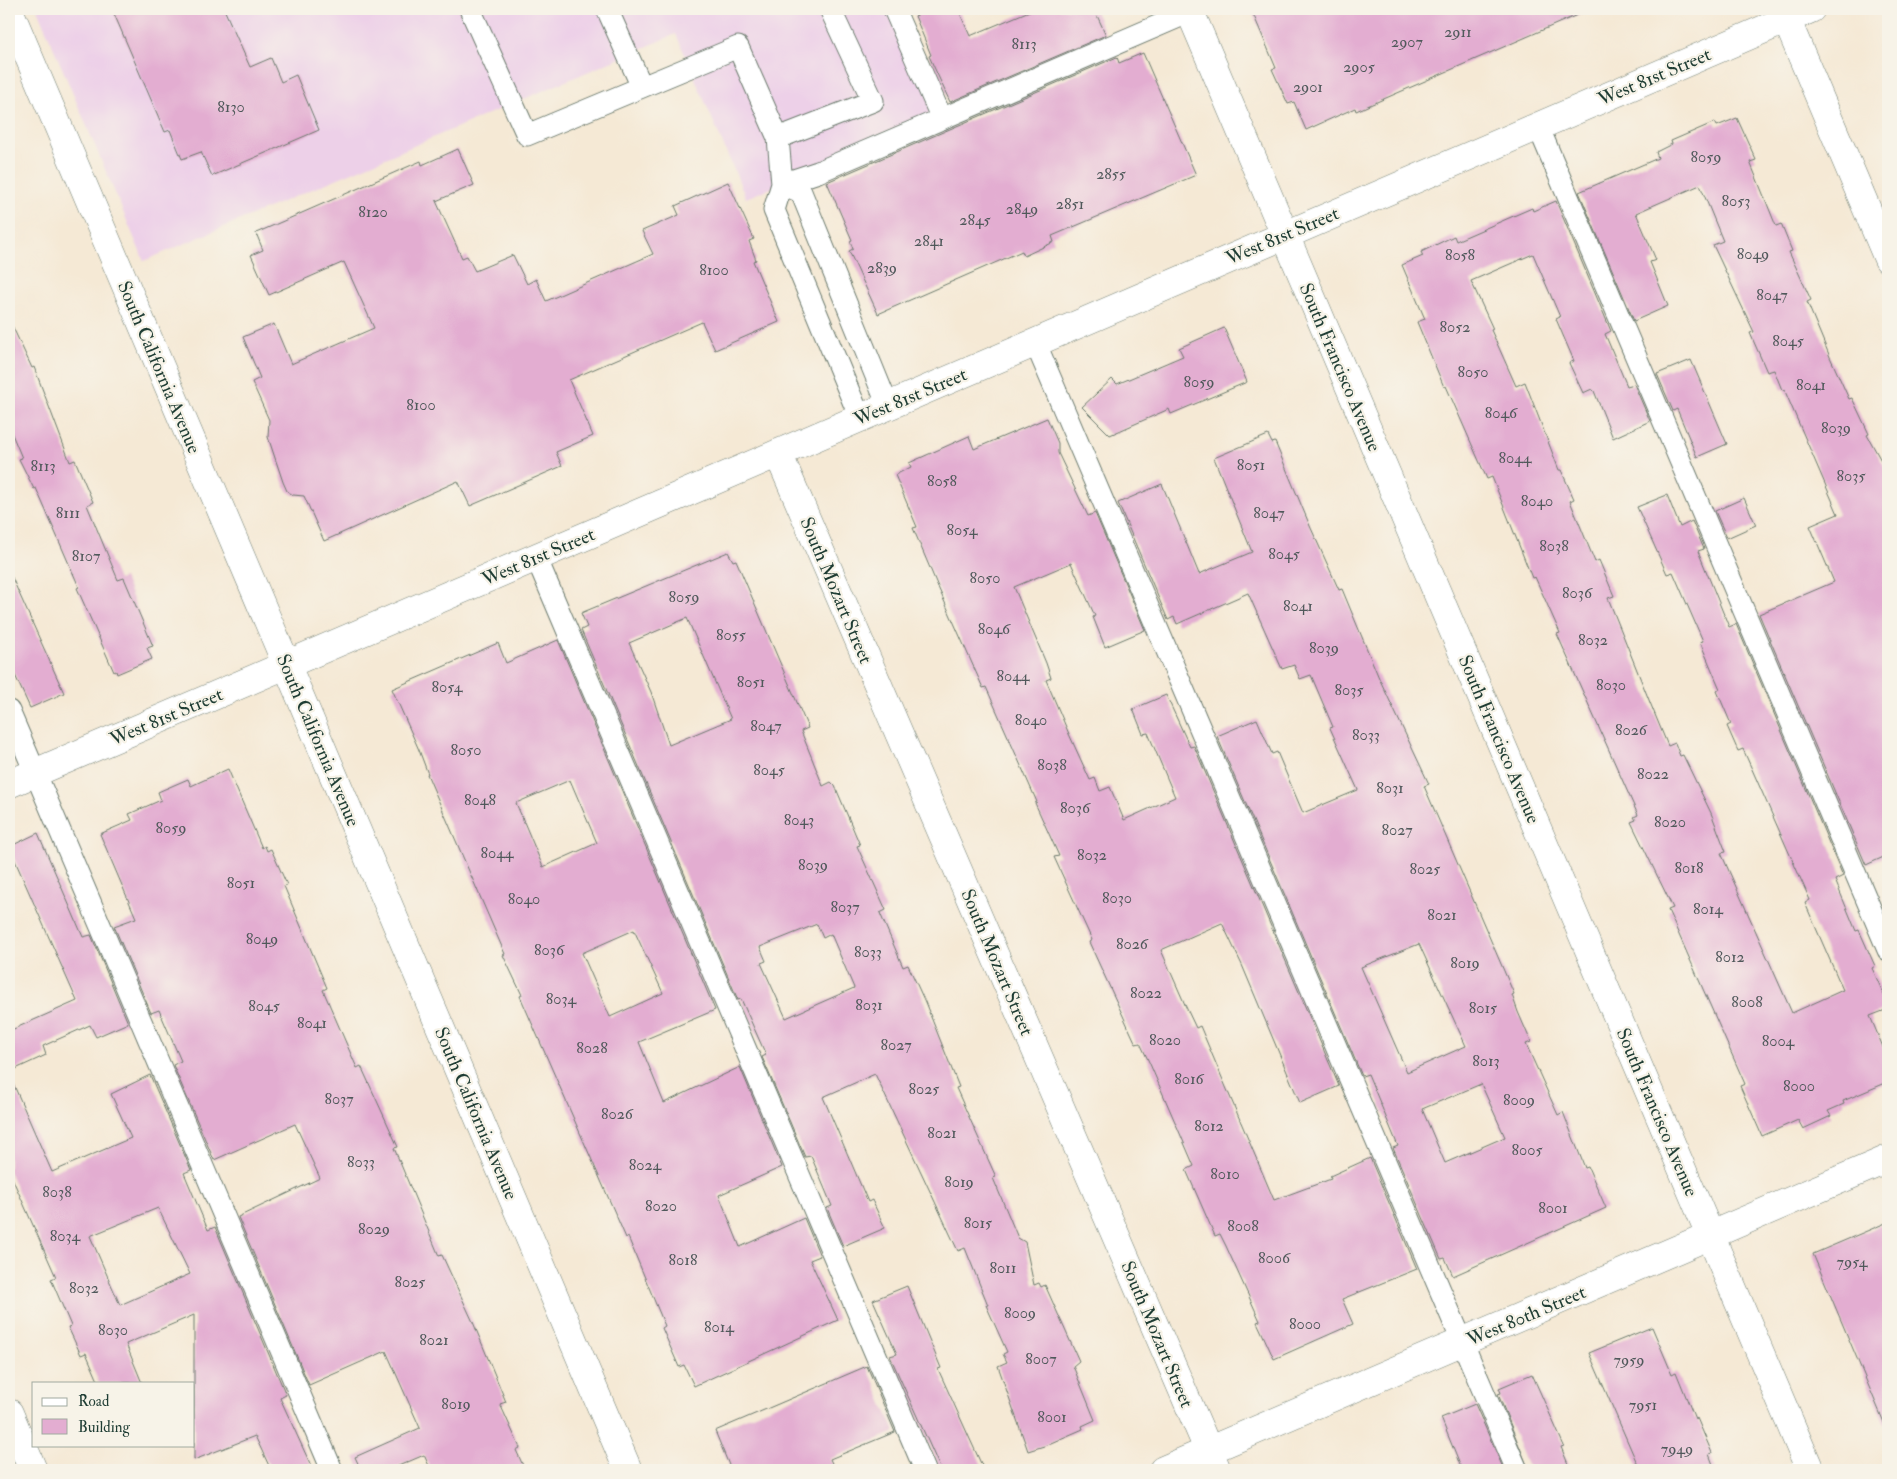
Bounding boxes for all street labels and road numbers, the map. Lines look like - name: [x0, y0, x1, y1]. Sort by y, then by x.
- street label: West 81st Street: [1593, 42, 1714, 112]
- street label: West 81st Street: [1221, 201, 1342, 271]
- street label: South California Avenue: [112, 277, 206, 457]
- street label: South Francisco Avenue: [1294, 280, 1386, 455]
- street label: West 81st Street: [849, 362, 970, 432]
- street label: South Mozart Street: [794, 514, 878, 667]
- street label: West 81st Street: [477, 522, 598, 592]
- street label: South California Avenue: [271, 650, 365, 830]
- street label: South Francisco Avenue: [1453, 652, 1545, 827]
- street label: West 81st Street: [105, 682, 226, 752]
- street label: South Mozart Street: [955, 886, 1039, 1039]
- street label: South California Avenue: [429, 1023, 523, 1203]
- street label: South Francisco Avenue: [1611, 1025, 1703, 1200]
- street label: South Mozart Street: [1115, 1258, 1199, 1411]
- street label: West 80th Street: [1462, 1280, 1589, 1352]

